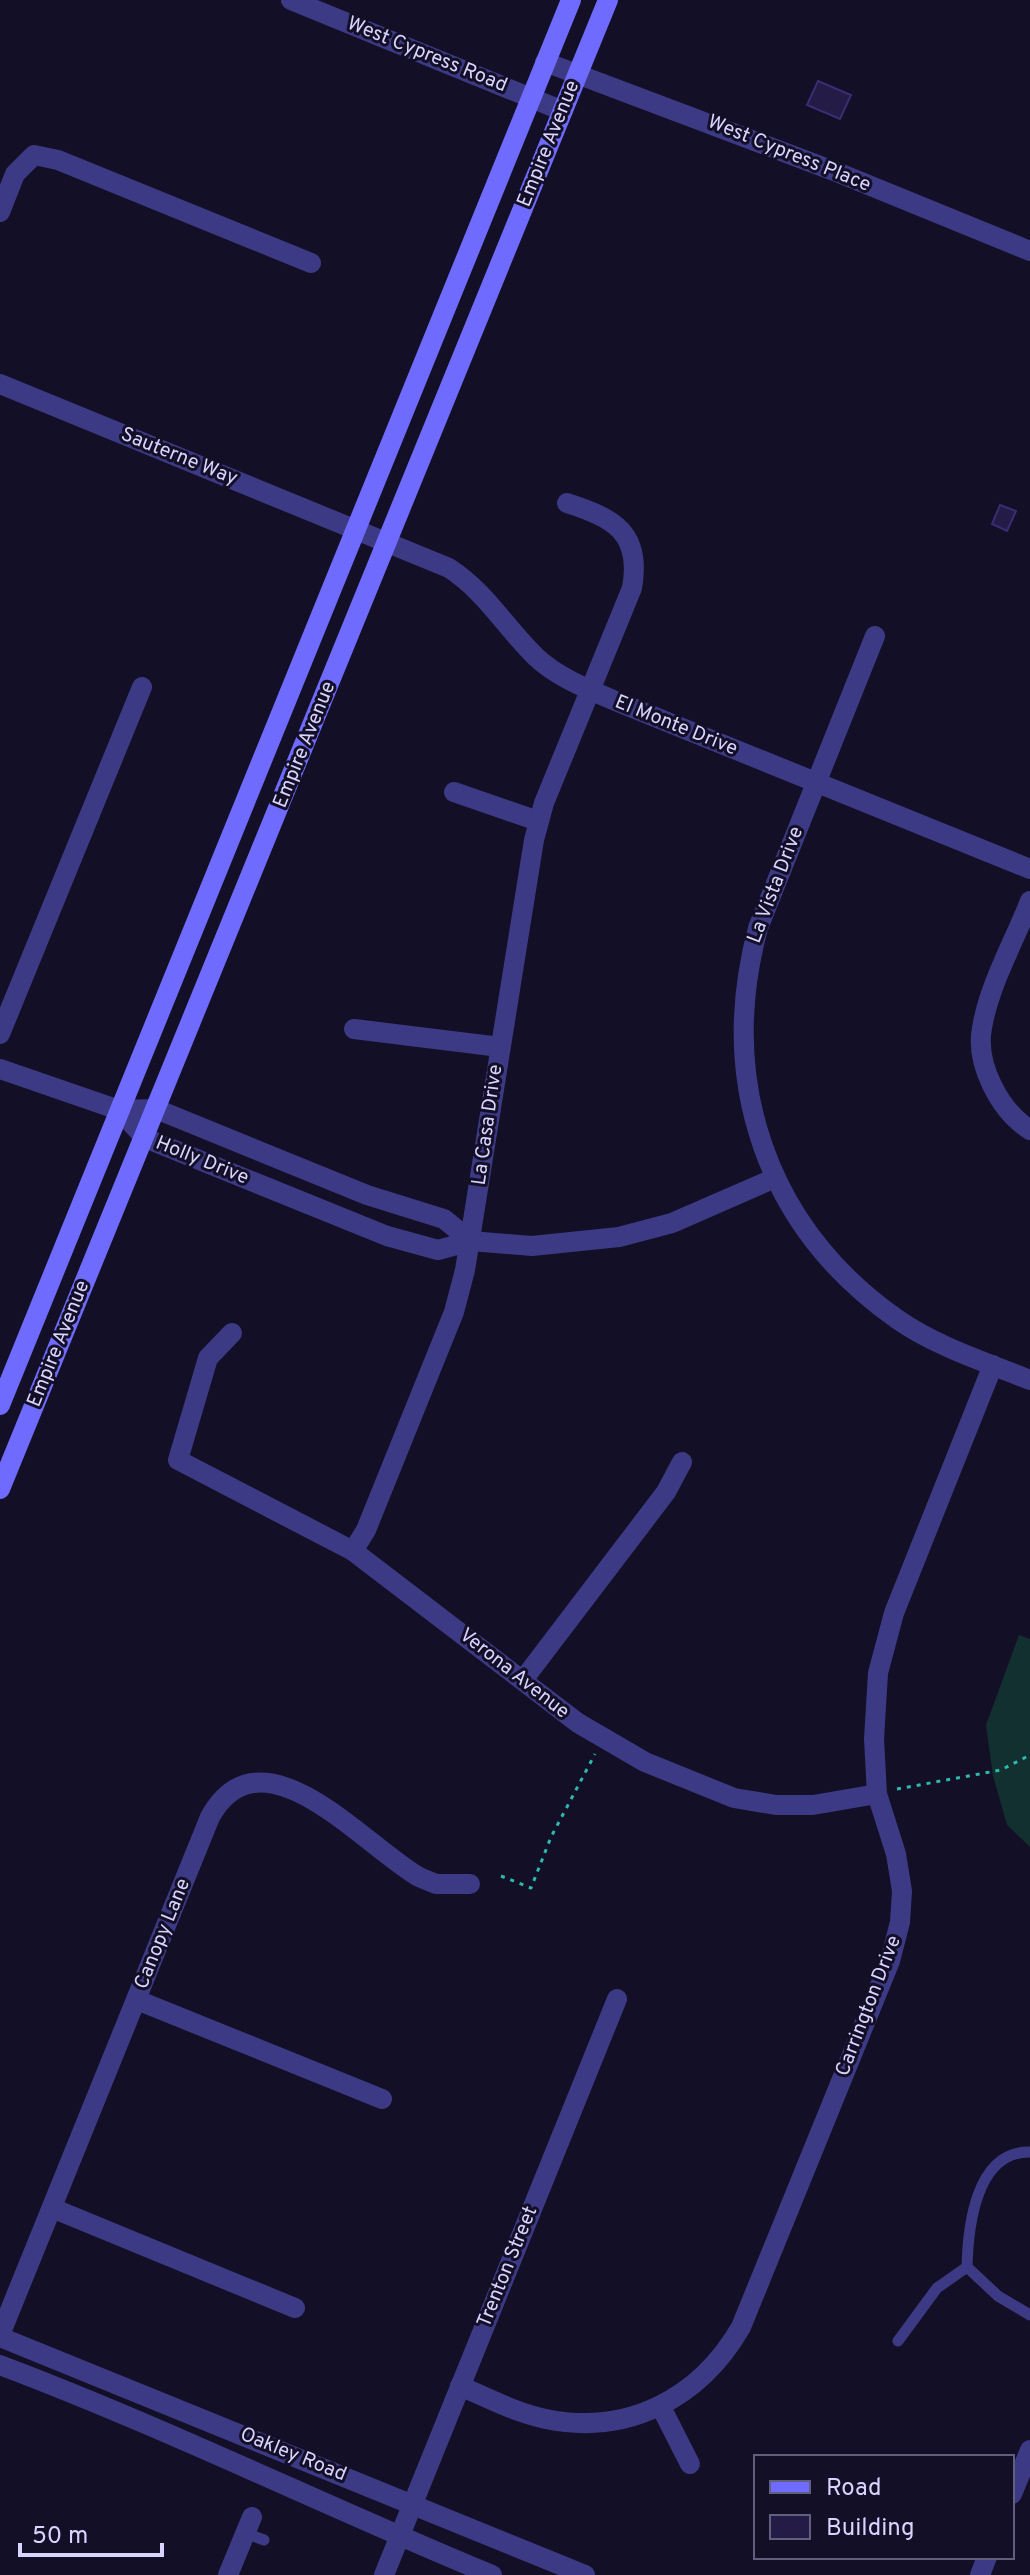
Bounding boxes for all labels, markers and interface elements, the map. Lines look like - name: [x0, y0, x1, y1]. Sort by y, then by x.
- street label: West Cypress Road: [343, 11, 511, 99]
- street label: Empire Avenue: [512, 77, 586, 211]
- street label: West Cypress Place: [703, 109, 875, 199]
- street label: Sauterne Way: [117, 422, 241, 492]
- street label: Empire Avenue: [268, 678, 342, 812]
- street label: El Monte Drive: [611, 690, 741, 762]
- street label: La Vista Drive: [742, 823, 810, 947]
- street label: La Casa Drive: [467, 1063, 509, 1187]
- street label: Holly Drive: [152, 1131, 252, 1191]
- street label: Empire Avenue: [22, 1277, 96, 1411]
- street label: Verona Avenue: [454, 1623, 574, 1725]
- street label: Canopy Lane: [129, 1875, 197, 1993]
- street label: Carrington Drive: [830, 1932, 908, 2080]
- street label: Trenton Street: [472, 2203, 544, 2331]
- street label: Oakley Road: [236, 2422, 350, 2488]
- legend: [754, 2455, 1014, 2559]
- text: Road: [826, 2474, 882, 2504]
- scale bar: [20, 2507, 162, 2557]
- text: Building: [826, 2514, 915, 2544]
- text: 50 m: [32, 2522, 88, 2552]

